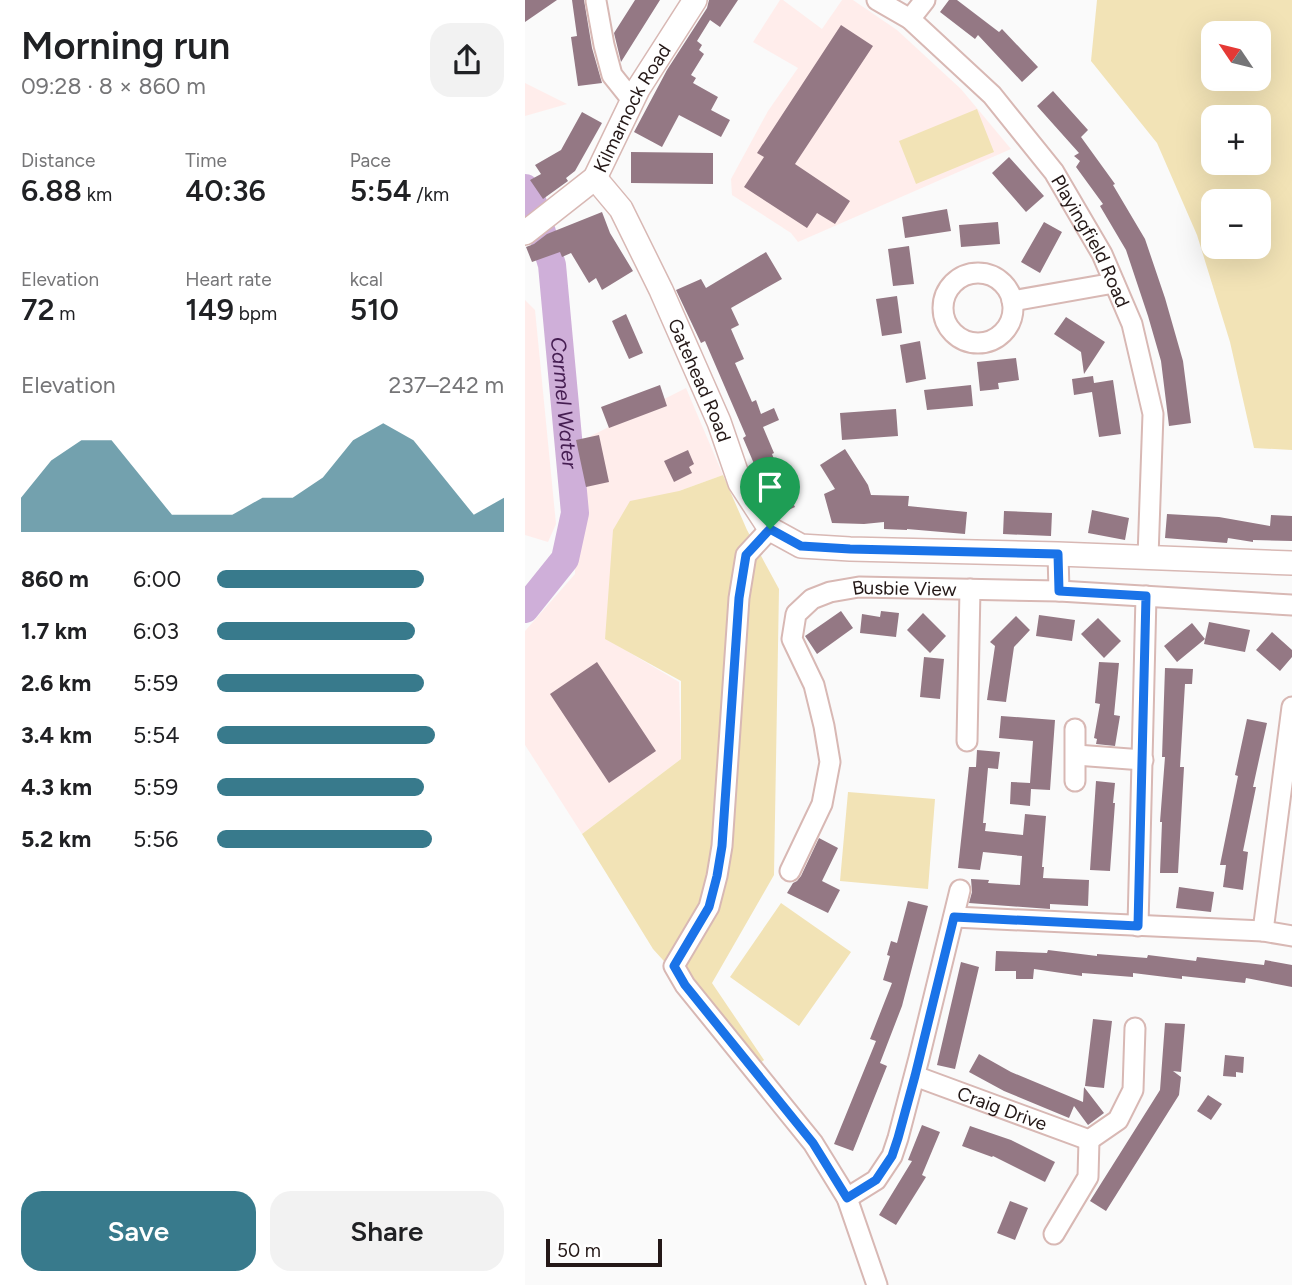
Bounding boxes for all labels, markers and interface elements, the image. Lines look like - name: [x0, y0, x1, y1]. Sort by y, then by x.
- north arrow: [1201, 21, 1271, 91]
- map controls: [1201, 21, 1271, 259]
- text: Morning run: [21, 23, 230, 69]
- button: share: [430, 23, 504, 97]
- street label: Kilmarnock Road: [588, 40, 675, 176]
- text: 09:28 · 8 × 860 m: [21, 72, 206, 100]
- button: +: [1201, 105, 1271, 175]
- text: Distance: [21, 149, 95, 172]
- text: Time: [185, 149, 227, 172]
- text: Pace: [350, 149, 391, 172]
- street label: Playingfield Road: [1047, 170, 1135, 310]
- text: 6.88: [21, 172, 82, 209]
- text: 40:36: [185, 172, 266, 209]
- text: 5:54: [350, 172, 412, 209]
- text: km: [82, 183, 112, 206]
- text: /km: [412, 183, 449, 206]
- button: −: [1201, 189, 1271, 259]
- text: Elevation: [21, 268, 99, 291]
- text: Heart rate: [185, 268, 272, 291]
- text: kcal: [350, 268, 383, 291]
- text: 72: [21, 291, 55, 328]
- text: 149: [185, 291, 234, 328]
- text: 510: [350, 291, 399, 328]
- text: m: [55, 302, 75, 325]
- text: bpm: [234, 302, 277, 325]
- street label: Gatehead Road: [663, 315, 736, 445]
- water label: Carmel Water: [546, 336, 583, 470]
- text: Elevation: [21, 371, 116, 399]
- text: 237–242 m: [388, 371, 504, 399]
- pin: [740, 457, 800, 529]
- icon: arrive: [751, 468, 789, 506]
- text: 860 m: [21, 565, 89, 593]
- text: 6:00: [133, 565, 181, 593]
- street label: Busbie View: [850, 575, 957, 600]
- text: 1.7 km: [21, 617, 87, 645]
- text: 6:03: [133, 617, 179, 645]
- text: 2.6 km: [21, 669, 91, 697]
- text: 5:59: [133, 669, 178, 697]
- text: 3.4 km: [21, 721, 92, 749]
- text: 5:54: [133, 721, 180, 749]
- text: 4.3 km: [21, 773, 92, 801]
- text: 5:59: [133, 773, 178, 801]
- text: 5.2 km: [21, 825, 91, 853]
- text: 5:56: [133, 825, 178, 853]
- street label: Craig Drive: [954, 1081, 1050, 1135]
- button: Save: [21, 1191, 256, 1271]
- button: Share: [270, 1191, 504, 1271]
- scale bar: [546, 1236, 661, 1268]
- text: 50 m: [557, 1239, 601, 1262]

